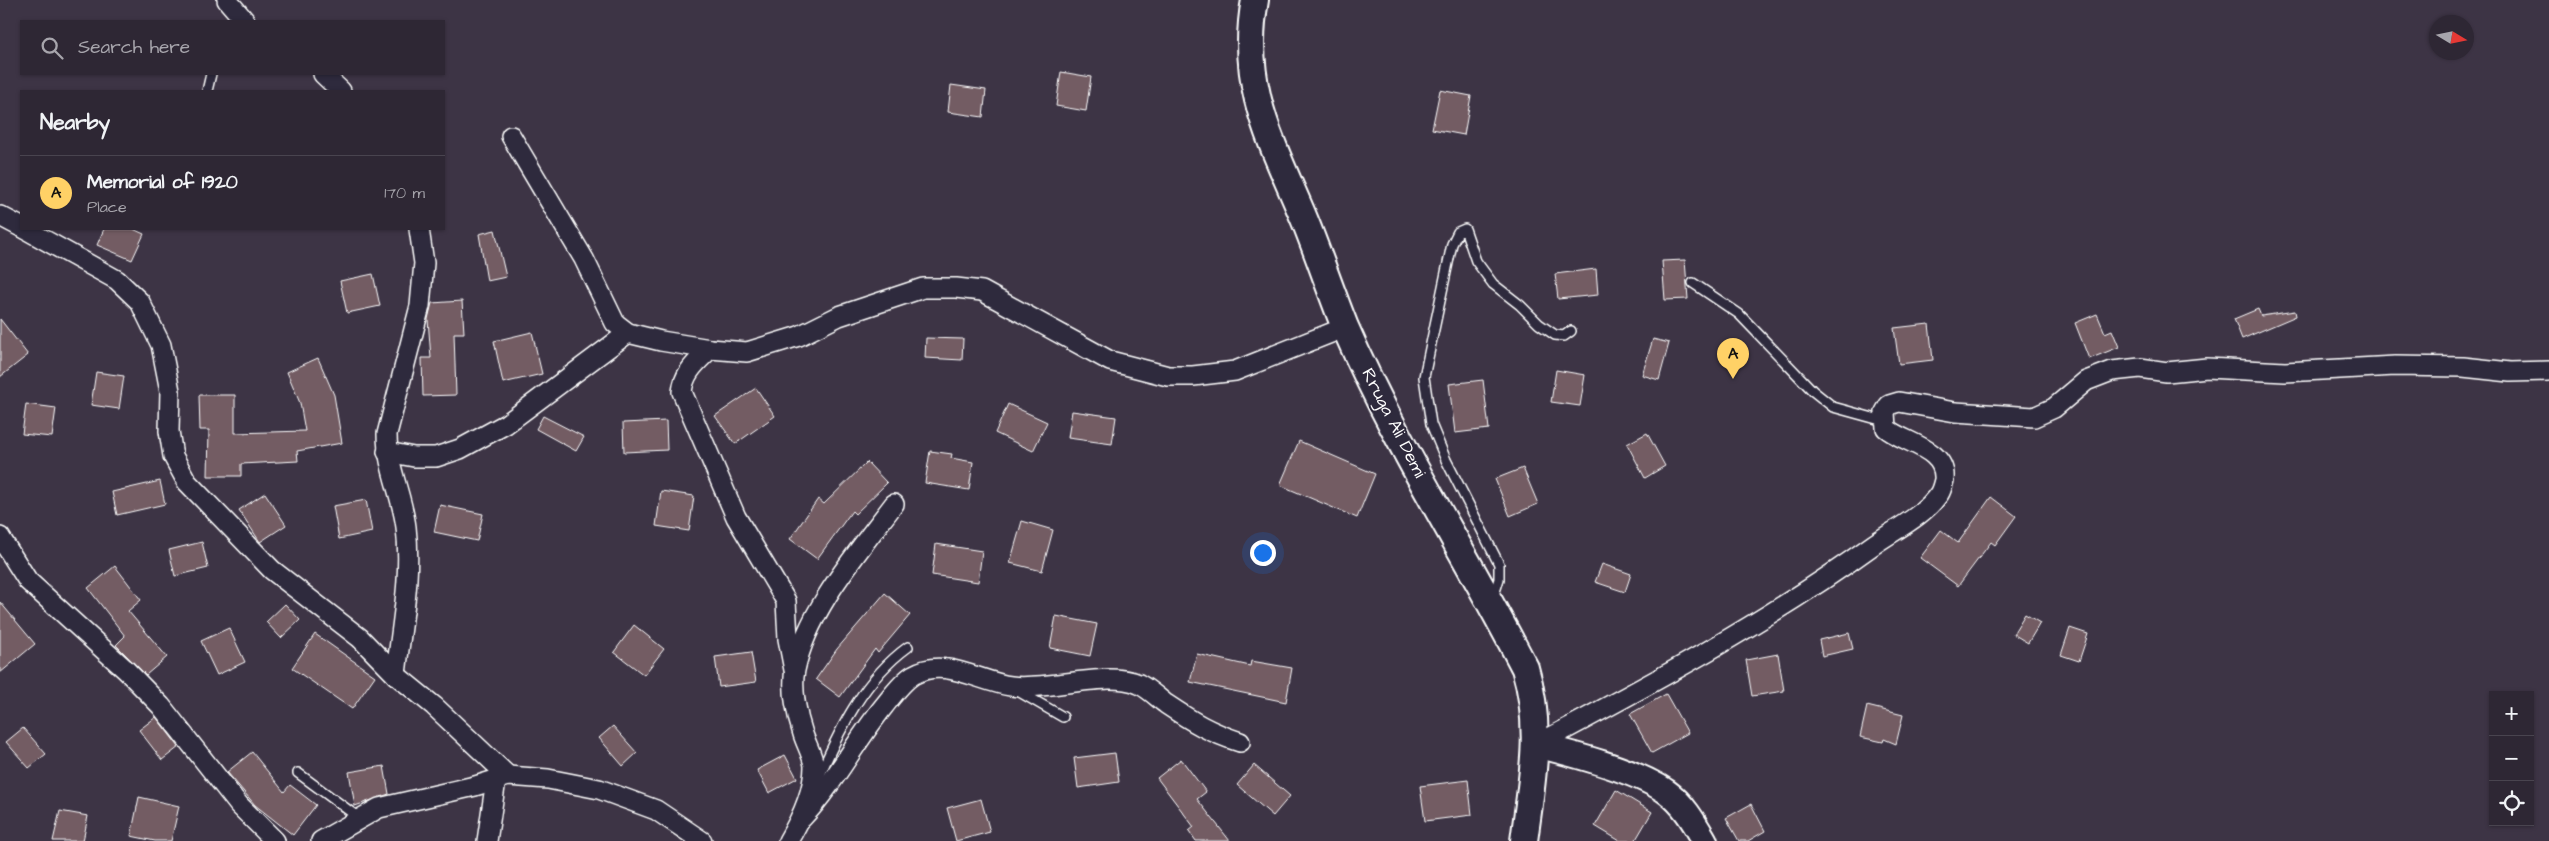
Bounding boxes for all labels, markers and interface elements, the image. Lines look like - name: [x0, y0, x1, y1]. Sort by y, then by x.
- north arrow: [2429, 15, 2474, 60]
- search box: [20, 20, 445, 75]
- icon: search: [38, 34, 66, 62]
- text: Search here: [78, 34, 190, 61]
- text: Nearby: [40, 108, 110, 137]
- text: Memorial of 1920: [87, 169, 238, 196]
- text: A: [51, 182, 61, 204]
- text: 170 m: [384, 182, 425, 204]
- text: Place: [87, 196, 127, 218]
- pin: A: [1717, 338, 1749, 379]
- street label: Rruga Ali Demi: [1355, 364, 1432, 483]
- your location: [1250, 540, 1276, 566]
- map controls: [2489, 691, 2534, 826]
- button: +: [2489, 691, 2534, 736]
- button: −: [2489, 736, 2534, 781]
- button: locate: [2489, 781, 2534, 826]

